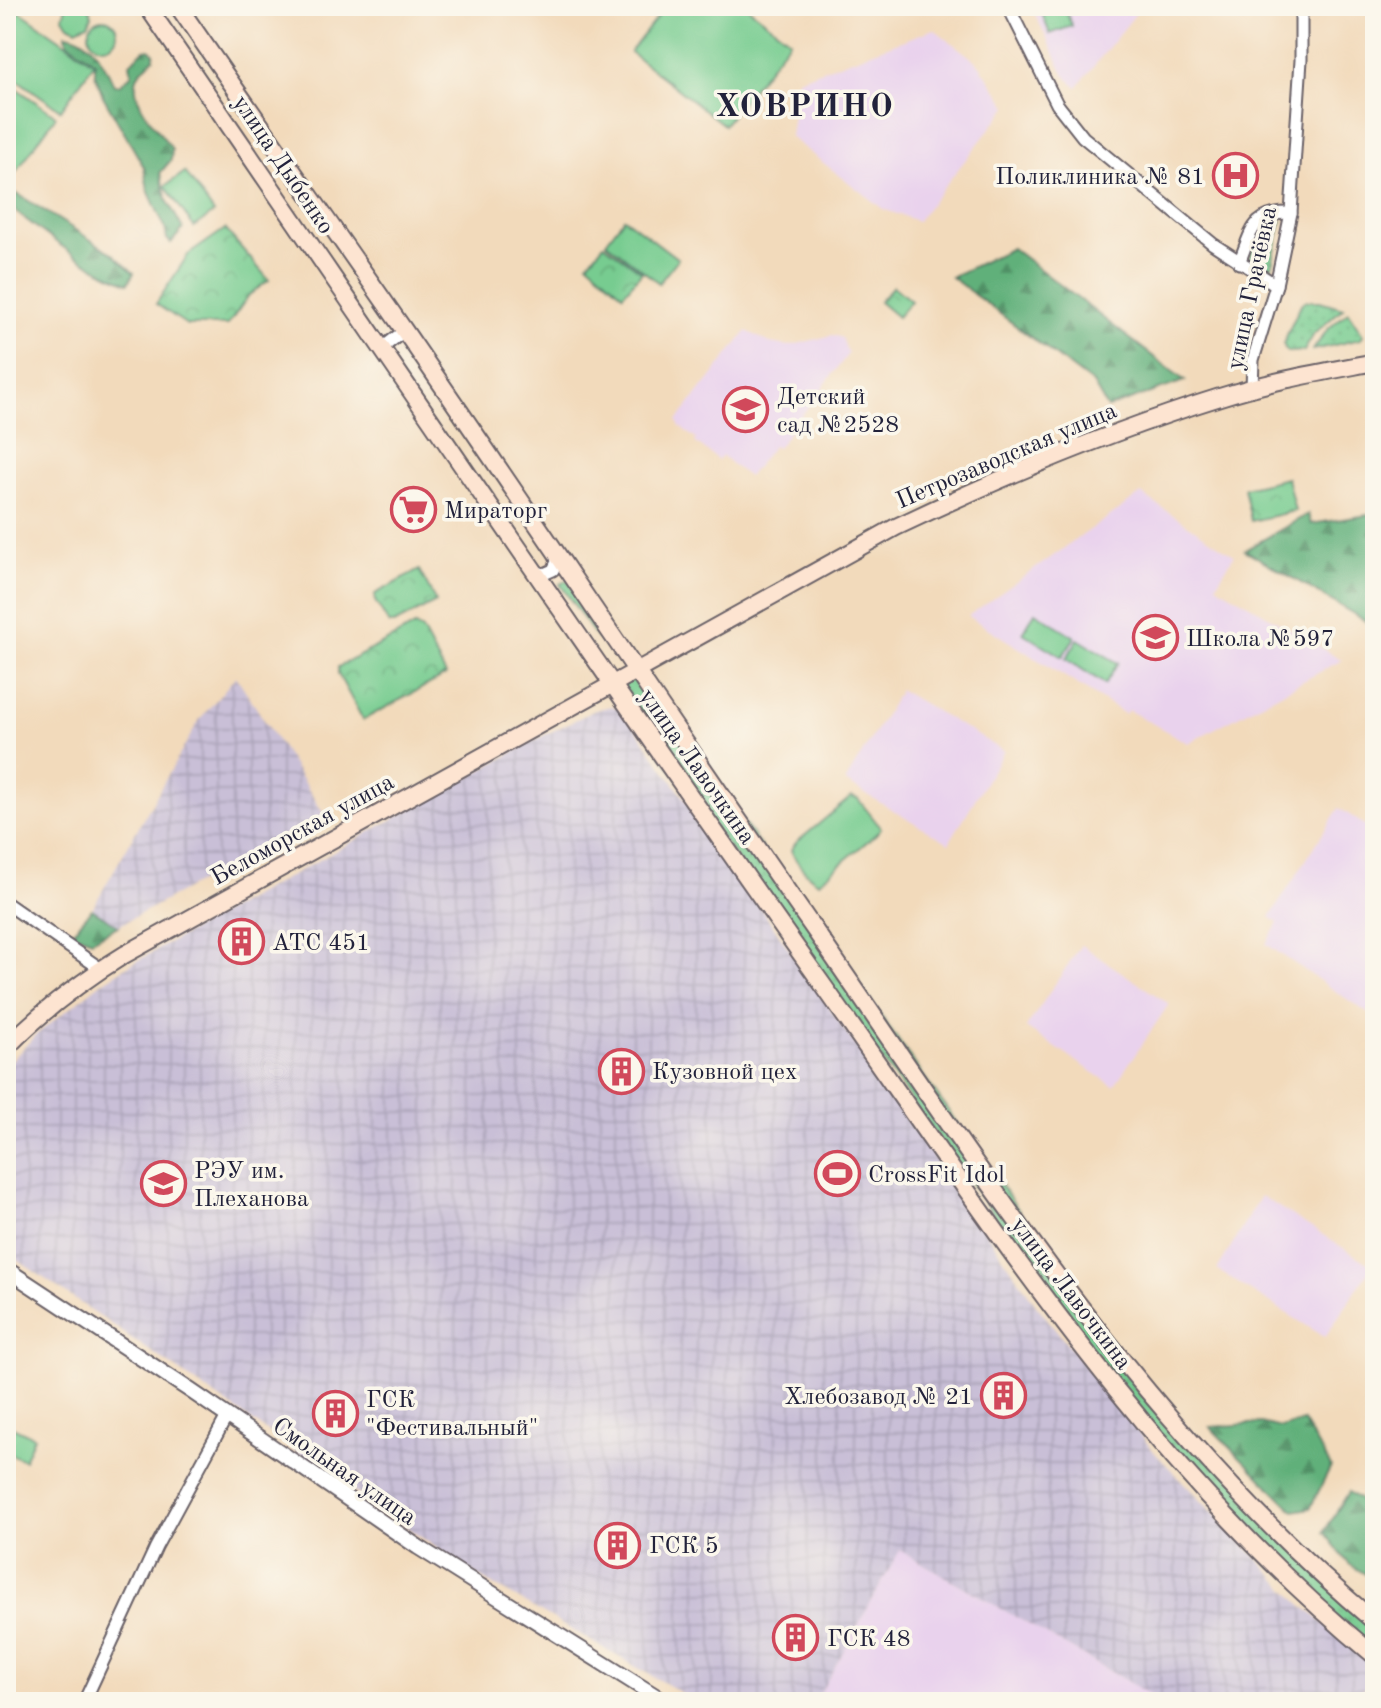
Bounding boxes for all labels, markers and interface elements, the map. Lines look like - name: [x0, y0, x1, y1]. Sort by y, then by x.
- street label: улица Дыбенко: [227, 91, 338, 239]
- district label: ХОВРИНО: [715, 92, 895, 124]
- hospital icon: Поликлиника № 81: [1212, 152, 1260, 200]
- place label: Поликлиника № 81: [995, 166, 1205, 190]
- street label: улица Грачёвка: [1224, 204, 1282, 372]
- school or university icon: Детский сад №2528: [722, 386, 770, 434]
- place label: Детский сад №2528: [777, 386, 899, 438]
- street label: Петрозаводская улица: [893, 399, 1121, 514]
- supermarket icon: Мираторг: [389, 486, 437, 534]
- place label: Мираторг: [444, 500, 547, 524]
- school or university icon: Школа №597: [1131, 614, 1179, 662]
- place label: Школа №597: [1186, 628, 1334, 652]
- street label: улица Лавочкина: [634, 685, 759, 850]
- street label: Беломорская улица: [207, 770, 399, 891]
- building icon: АТС 451: [217, 918, 265, 966]
- place label: АТС 451: [272, 932, 370, 956]
- building icon: Кузовной цех: [597, 1047, 645, 1095]
- place label: Кузовной цех: [652, 1061, 797, 1085]
- sports icon: CrossFit Idol: [813, 1150, 861, 1198]
- school or university icon: РЭУ им. Плеханова: [139, 1160, 187, 1208]
- place label: РЭУ им. Плеханова: [194, 1160, 309, 1212]
- place label: CrossFit Idol: [868, 1164, 1005, 1188]
- street label: улица Лавочкина: [1005, 1213, 1135, 1375]
- building icon: Хлебозавод № 21: [980, 1372, 1028, 1420]
- place label: Хлебозавод № 21: [784, 1386, 973, 1410]
- building icon: ГСК "Фестивальный": [311, 1389, 359, 1437]
- place label: ГСК "Фестивальный": [366, 1389, 538, 1441]
- street label: Смольная улица: [268, 1414, 420, 1531]
- building icon: ГСК 5: [594, 1521, 642, 1569]
- place label: ГСК 5: [649, 1535, 719, 1559]
- building icon: ГСК 48: [772, 1614, 820, 1662]
- place label: ГСК 48: [827, 1628, 911, 1652]

